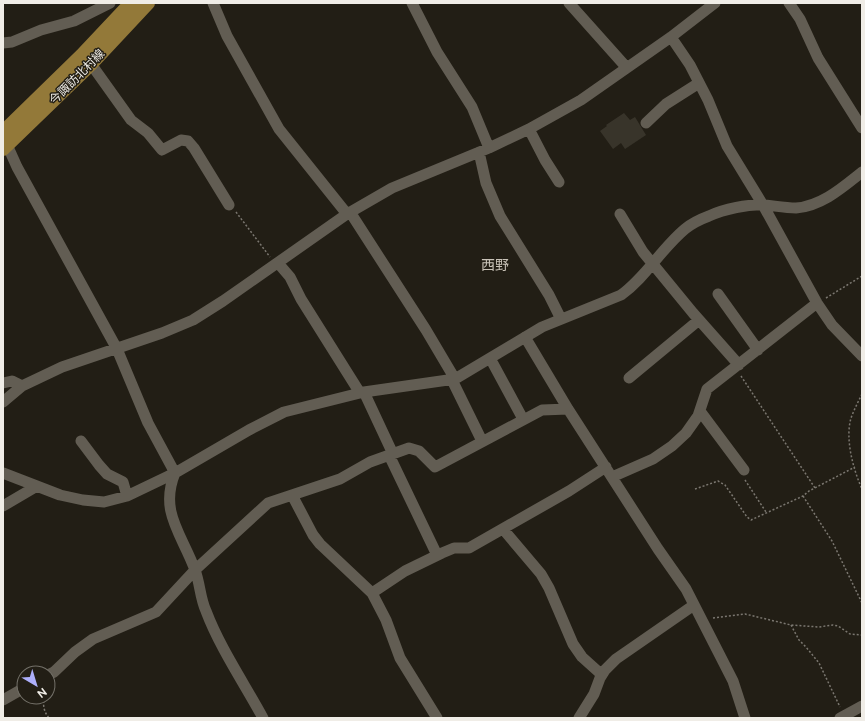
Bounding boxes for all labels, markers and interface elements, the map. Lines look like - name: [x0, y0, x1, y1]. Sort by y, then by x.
- street label: 今諏訪北村線: [47, 47, 107, 107]
- district label: 西野: [481, 257, 509, 273]
- north arrow: [16, 665, 56, 705]
- text: N: [35, 685, 49, 700]

